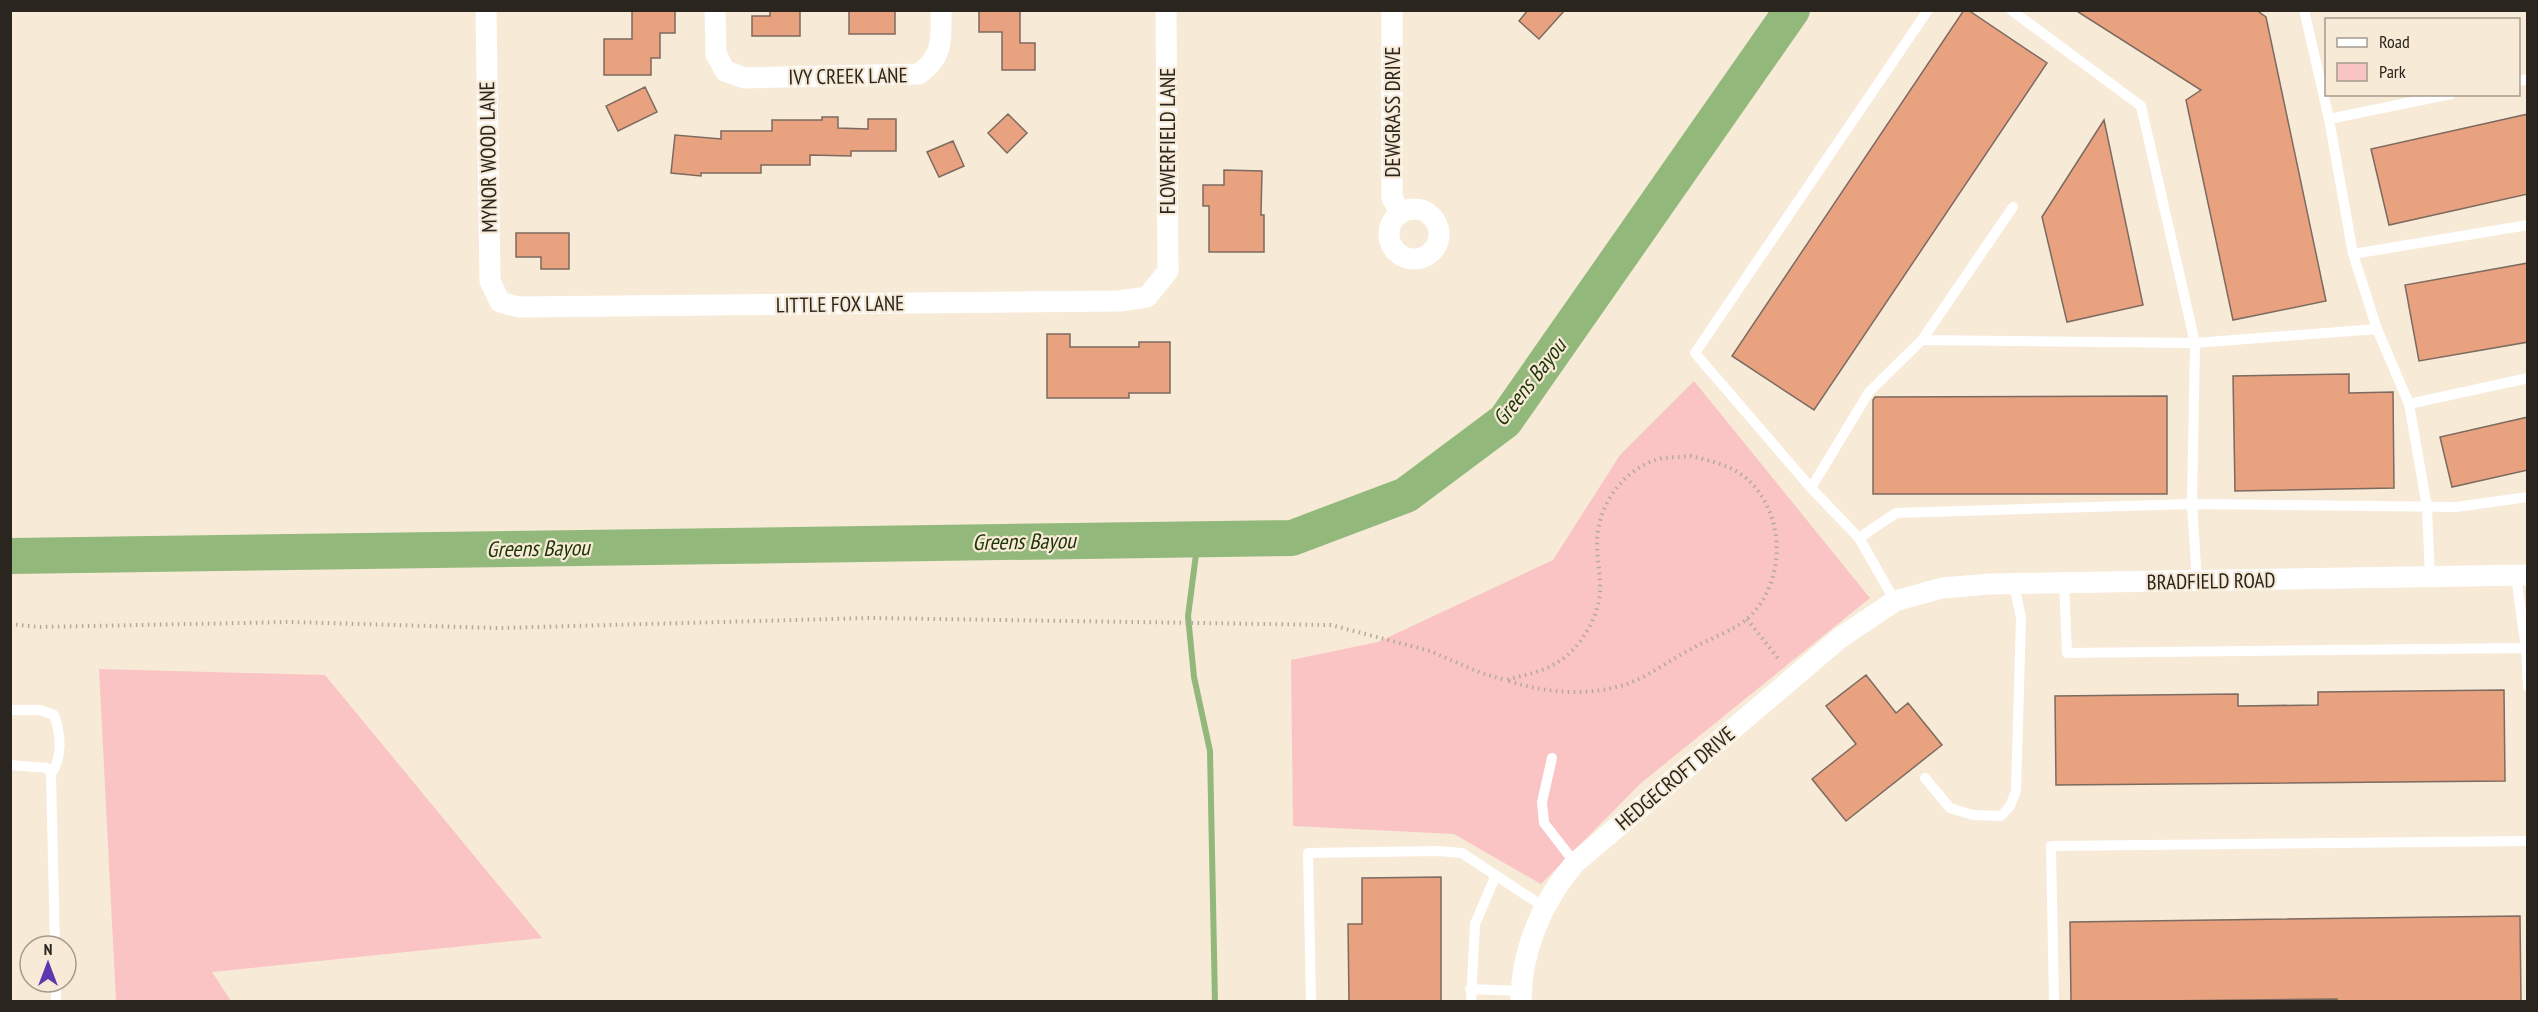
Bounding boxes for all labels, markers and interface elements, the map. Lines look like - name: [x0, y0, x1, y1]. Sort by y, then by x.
- legend: [2325, 18, 2520, 96]
- text: Road: [2379, 30, 2410, 53]
- street label: DEWGRASS DRIVE: [1379, 47, 1406, 177]
- text: Park: [2379, 60, 2406, 83]
- street label: IVY CREEK LANE: [788, 61, 908, 91]
- street label: FLOWERFIELD LANE: [1154, 68, 1181, 214]
- street label: MYNOR WOOD LANE: [473, 81, 503, 233]
- street label: LITTLE FOX LANE: [776, 289, 904, 319]
- water label: Greens Bayou: [1486, 332, 1573, 431]
- water label: Greens Bayou: [972, 526, 1077, 556]
- water label: Greens Bayou: [486, 533, 591, 563]
- street label: BRADFIELD ROAD: [2146, 566, 2276, 596]
- street label: HEDGECROFT DRIVE: [1610, 720, 1740, 836]
- north arrow: [18, 934, 78, 994]
- text: N: [44, 939, 52, 959]

